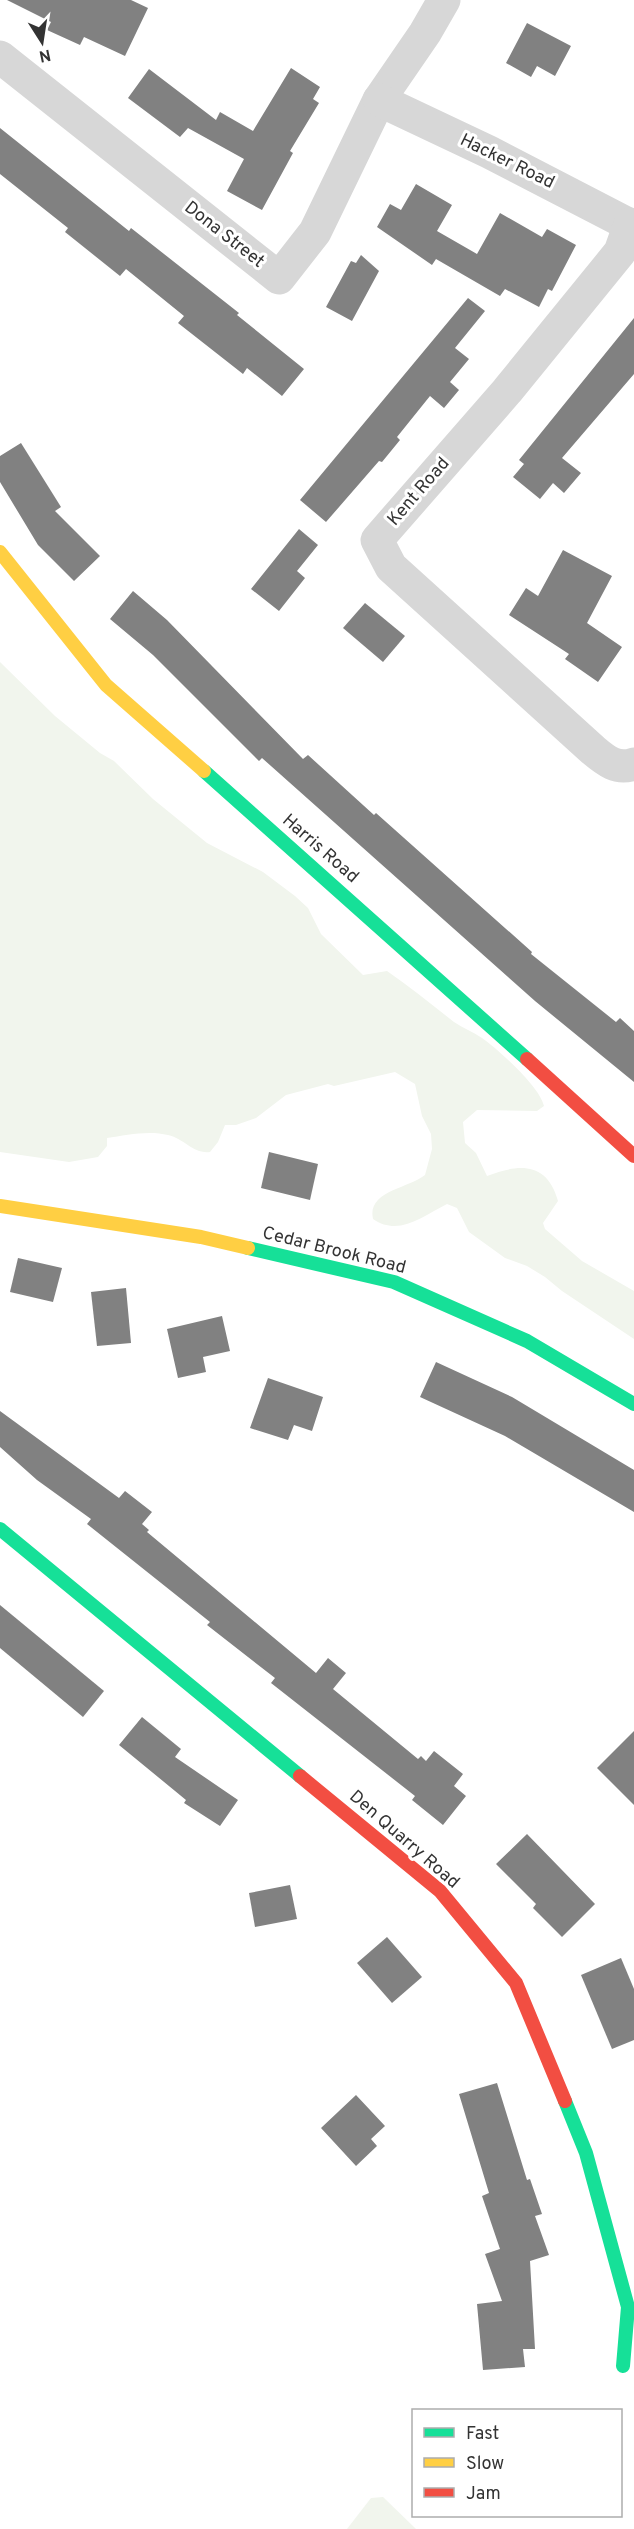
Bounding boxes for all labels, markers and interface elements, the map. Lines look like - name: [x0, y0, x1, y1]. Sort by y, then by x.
- north arrow: [12, 12, 72, 72]
- text: N: [37, 44, 52, 66]
- street label: Hacker Road: [456, 129, 558, 195]
- street label: Dona Street: [179, 197, 269, 273]
- street label: Kent Road: [383, 453, 455, 531]
- street label: Harris Road: [277, 809, 363, 889]
- street label: Cedar Brook Road: [260, 1222, 408, 1280]
- street label: Den Quarry Road: [344, 1786, 464, 1894]
- legend: [412, 2409, 622, 2517]
- text: Fast: [466, 2423, 499, 2446]
- text: Slow: [466, 2453, 504, 2476]
- text: Jam: [466, 2483, 501, 2506]

